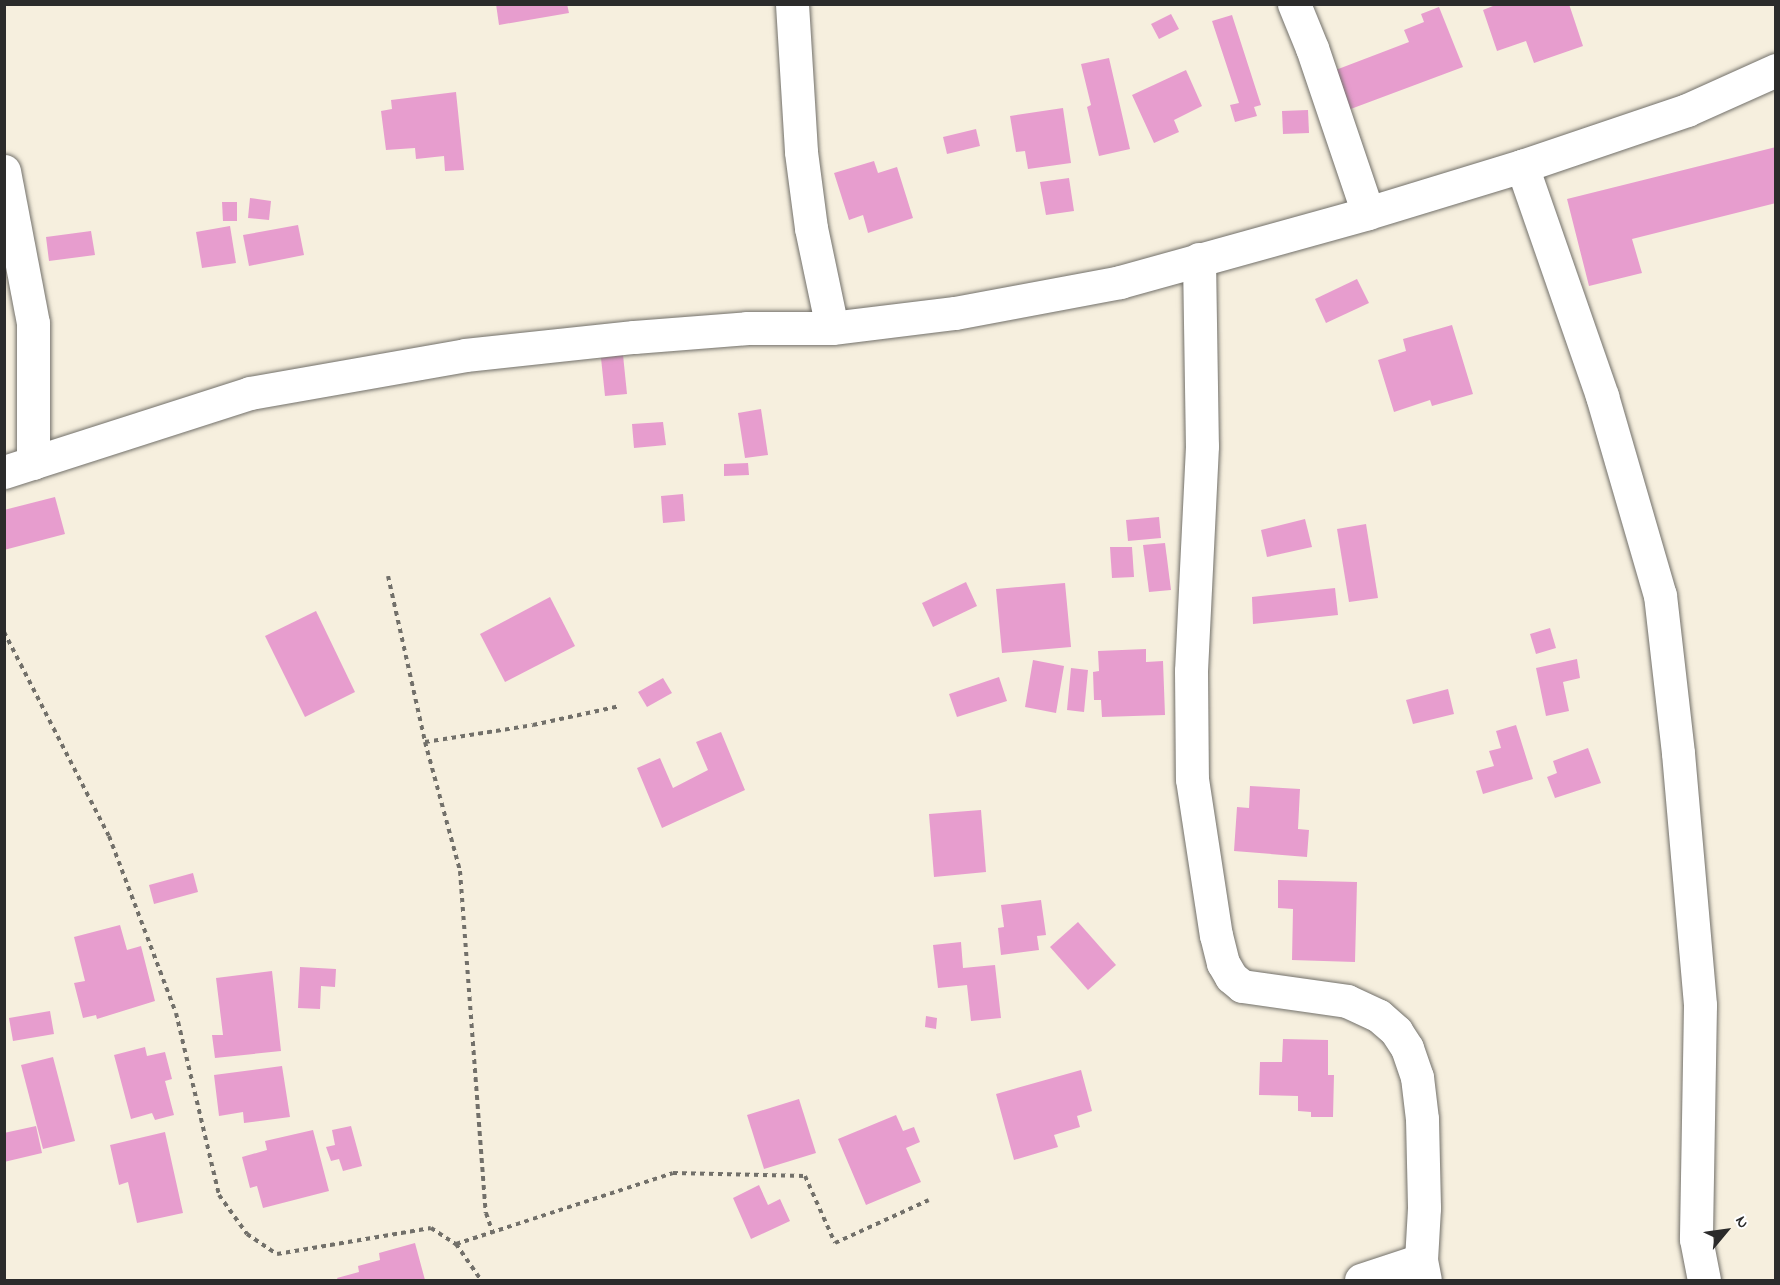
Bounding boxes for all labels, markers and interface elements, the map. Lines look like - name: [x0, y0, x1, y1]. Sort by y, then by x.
- north arrow: [1696, 1201, 1756, 1261]
- text: N: [1729, 1212, 1755, 1233]

